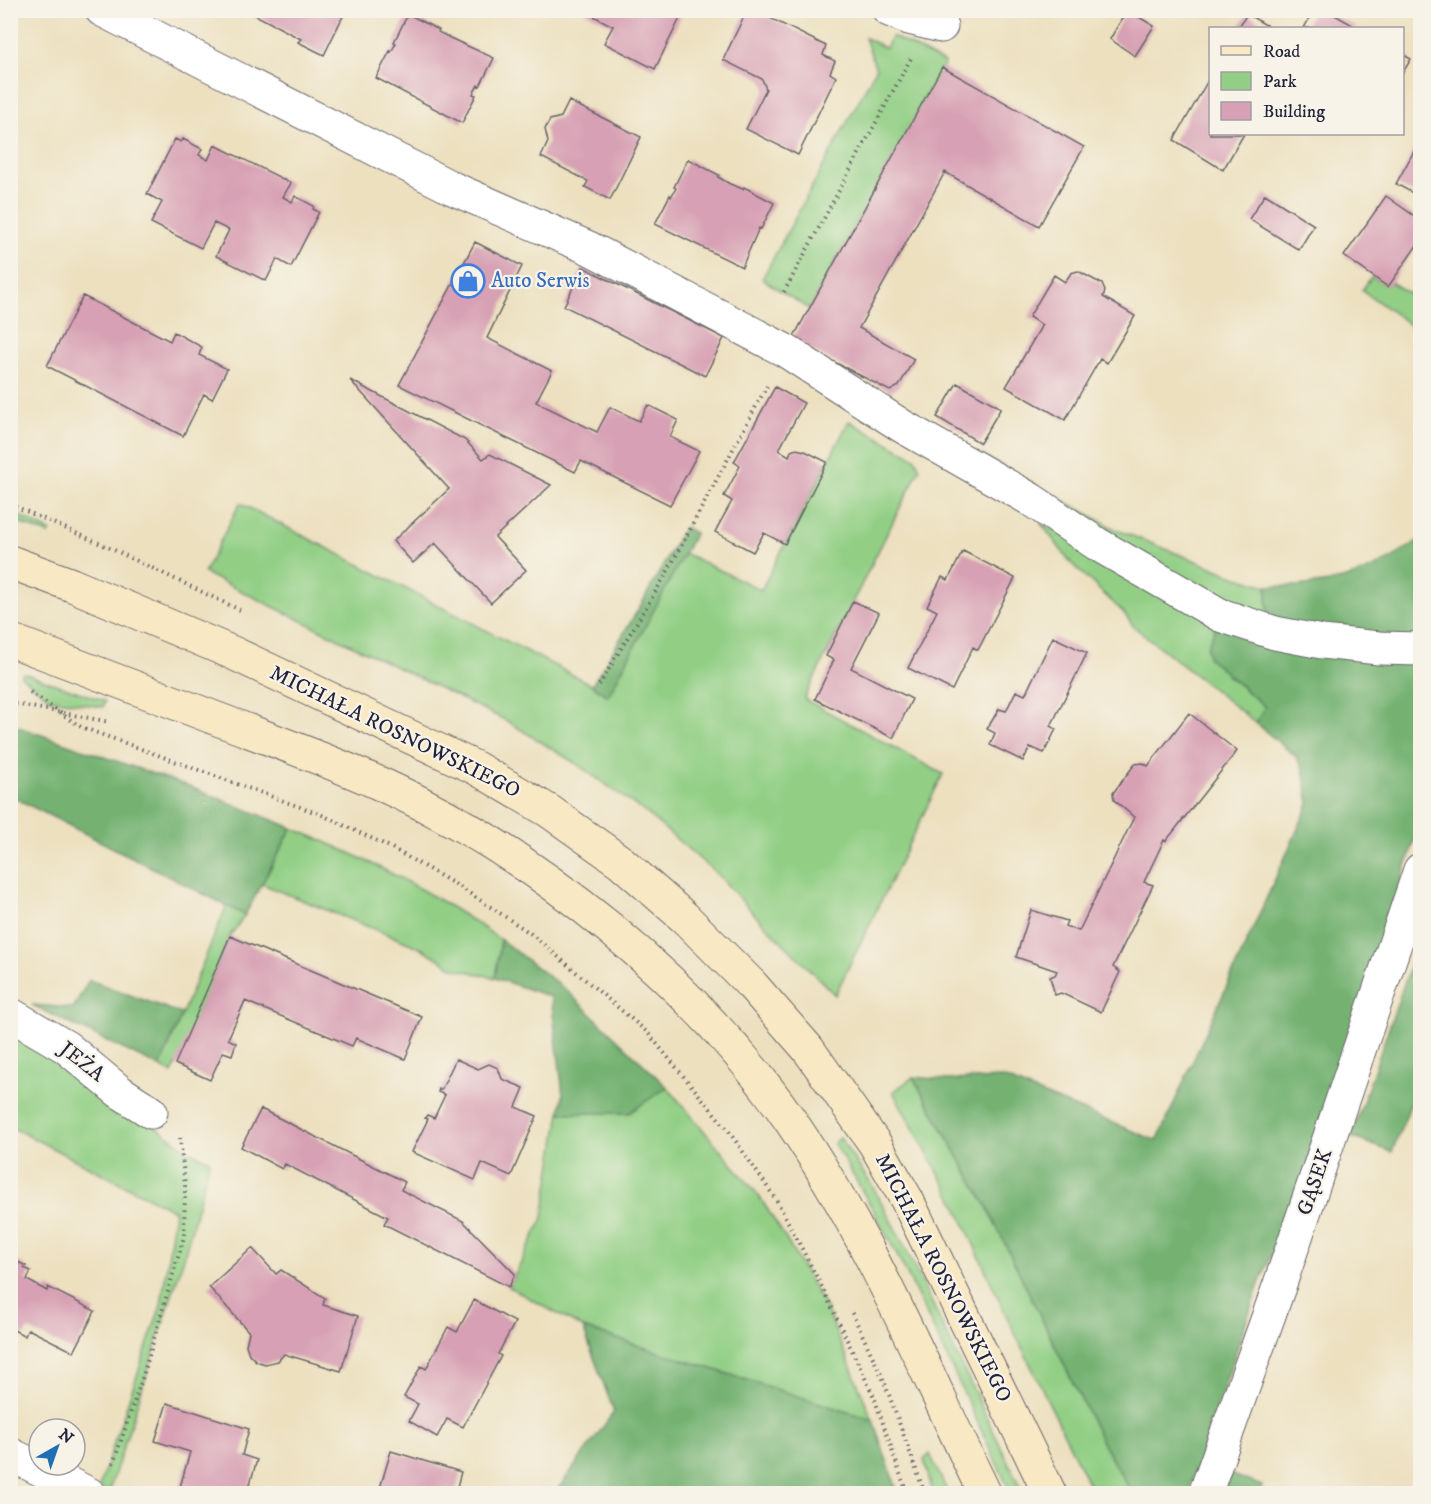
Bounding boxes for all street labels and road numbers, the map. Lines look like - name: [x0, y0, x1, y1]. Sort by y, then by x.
- street label: MICHAŁA ROSNOWSKIEGO: [266, 660, 524, 804]
- street label: JEŻA: [53, 1034, 111, 1088]
- street label: GĄSEK: [1292, 1145, 1339, 1219]
- street label: MICHAŁA ROSNOWSKIEGO: [869, 1149, 1017, 1407]

